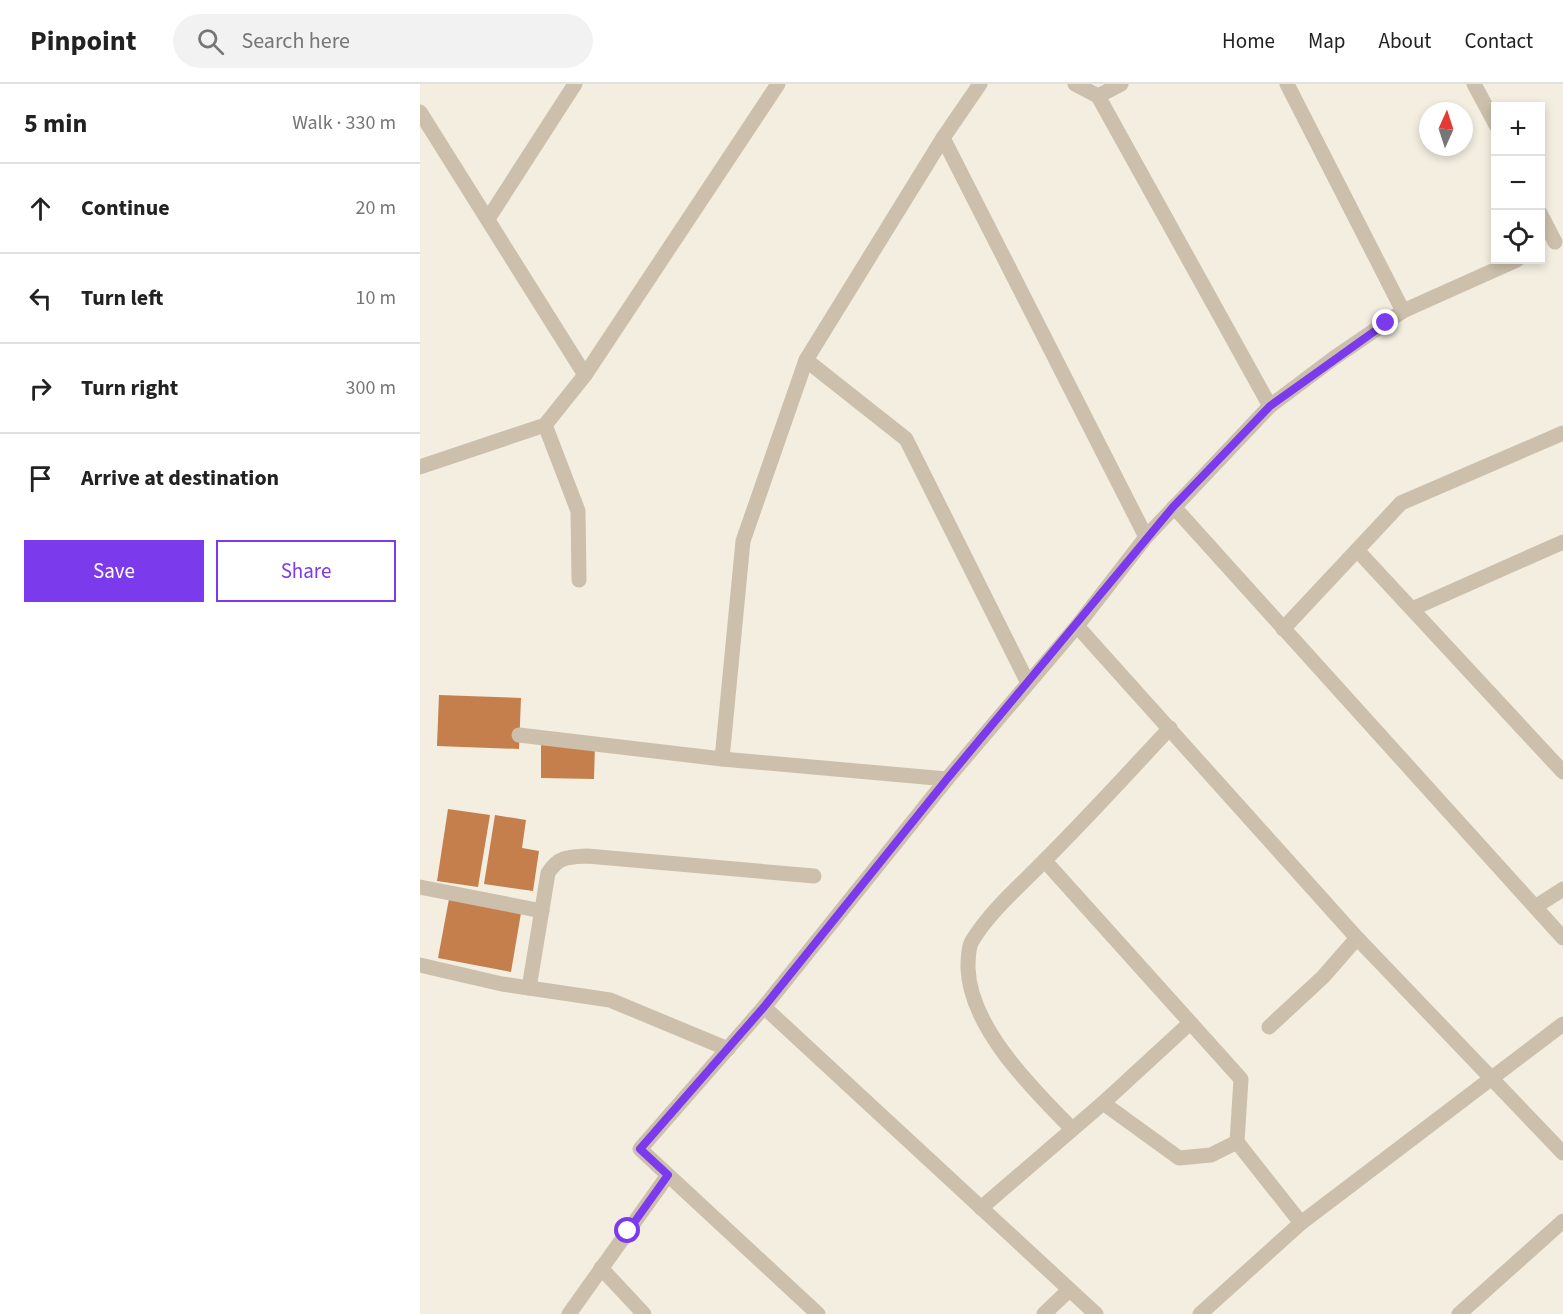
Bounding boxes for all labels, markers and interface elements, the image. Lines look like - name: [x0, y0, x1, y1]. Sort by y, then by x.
- search box: [173, 14, 593, 68]
- text: Pinpoint: [30, 21, 137, 61]
- icon: search: [194, 25, 227, 58]
- text: Search here: [242, 25, 350, 57]
- text: Home: [1222, 26, 1275, 56]
- text: Map: [1308, 26, 1346, 56]
- text: About: [1379, 26, 1431, 56]
- text: Contact: [1464, 26, 1533, 56]
- north arrow: [1419, 102, 1473, 156]
- map controls: [1491, 102, 1545, 264]
- button: +: [1491, 102, 1545, 156]
- text: 5 min: [24, 105, 87, 142]
- text: Walk · 330 m: [292, 109, 396, 137]
- button: −: [1491, 156, 1545, 210]
- icon: ahead: [24, 192, 57, 225]
- text: Continue: [81, 192, 170, 224]
- text: 20 m: [356, 194, 396, 222]
- button: locate: [1491, 210, 1545, 264]
- icon: left: [24, 282, 57, 315]
- text: Turn left: [81, 282, 163, 314]
- text: 10 m: [356, 284, 396, 312]
- route end: [1372, 309, 1398, 335]
- icon: right: [24, 372, 57, 405]
- text: Turn right: [81, 372, 178, 404]
- text: 300 m: [346, 374, 396, 402]
- icon: arrive: [24, 462, 57, 495]
- text: Arrive at destination: [81, 462, 279, 494]
- button: Save: [24, 540, 204, 602]
- button: Share: [216, 540, 396, 602]
- route start: [614, 1217, 640, 1243]

